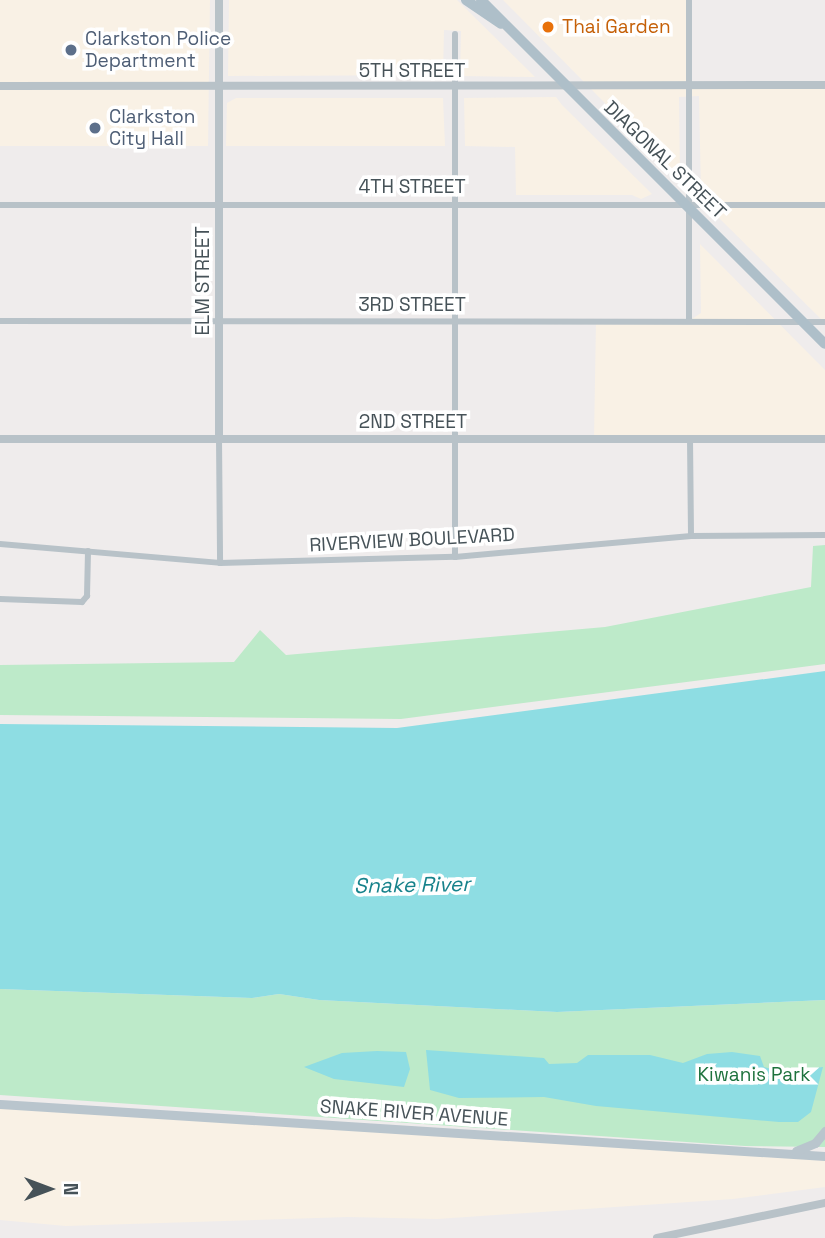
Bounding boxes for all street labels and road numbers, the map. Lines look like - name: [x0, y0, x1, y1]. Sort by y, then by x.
- street label: 5TH STREET: [359, 60, 465, 82]
- street label: DIAGONAL STREET: [599, 96, 731, 224]
- street label: 4TH STREET: [358, 176, 466, 198]
- street label: ELM STREET: [192, 226, 214, 336]
- street label: 3RD STREET: [358, 294, 466, 316]
- street label: 2ND STREET: [359, 411, 467, 433]
- street label: RIVERVIEW BOULEVARD: [309, 523, 515, 557]
- street label: SNAKE RIVER AVENUE: [319, 1095, 509, 1131]

